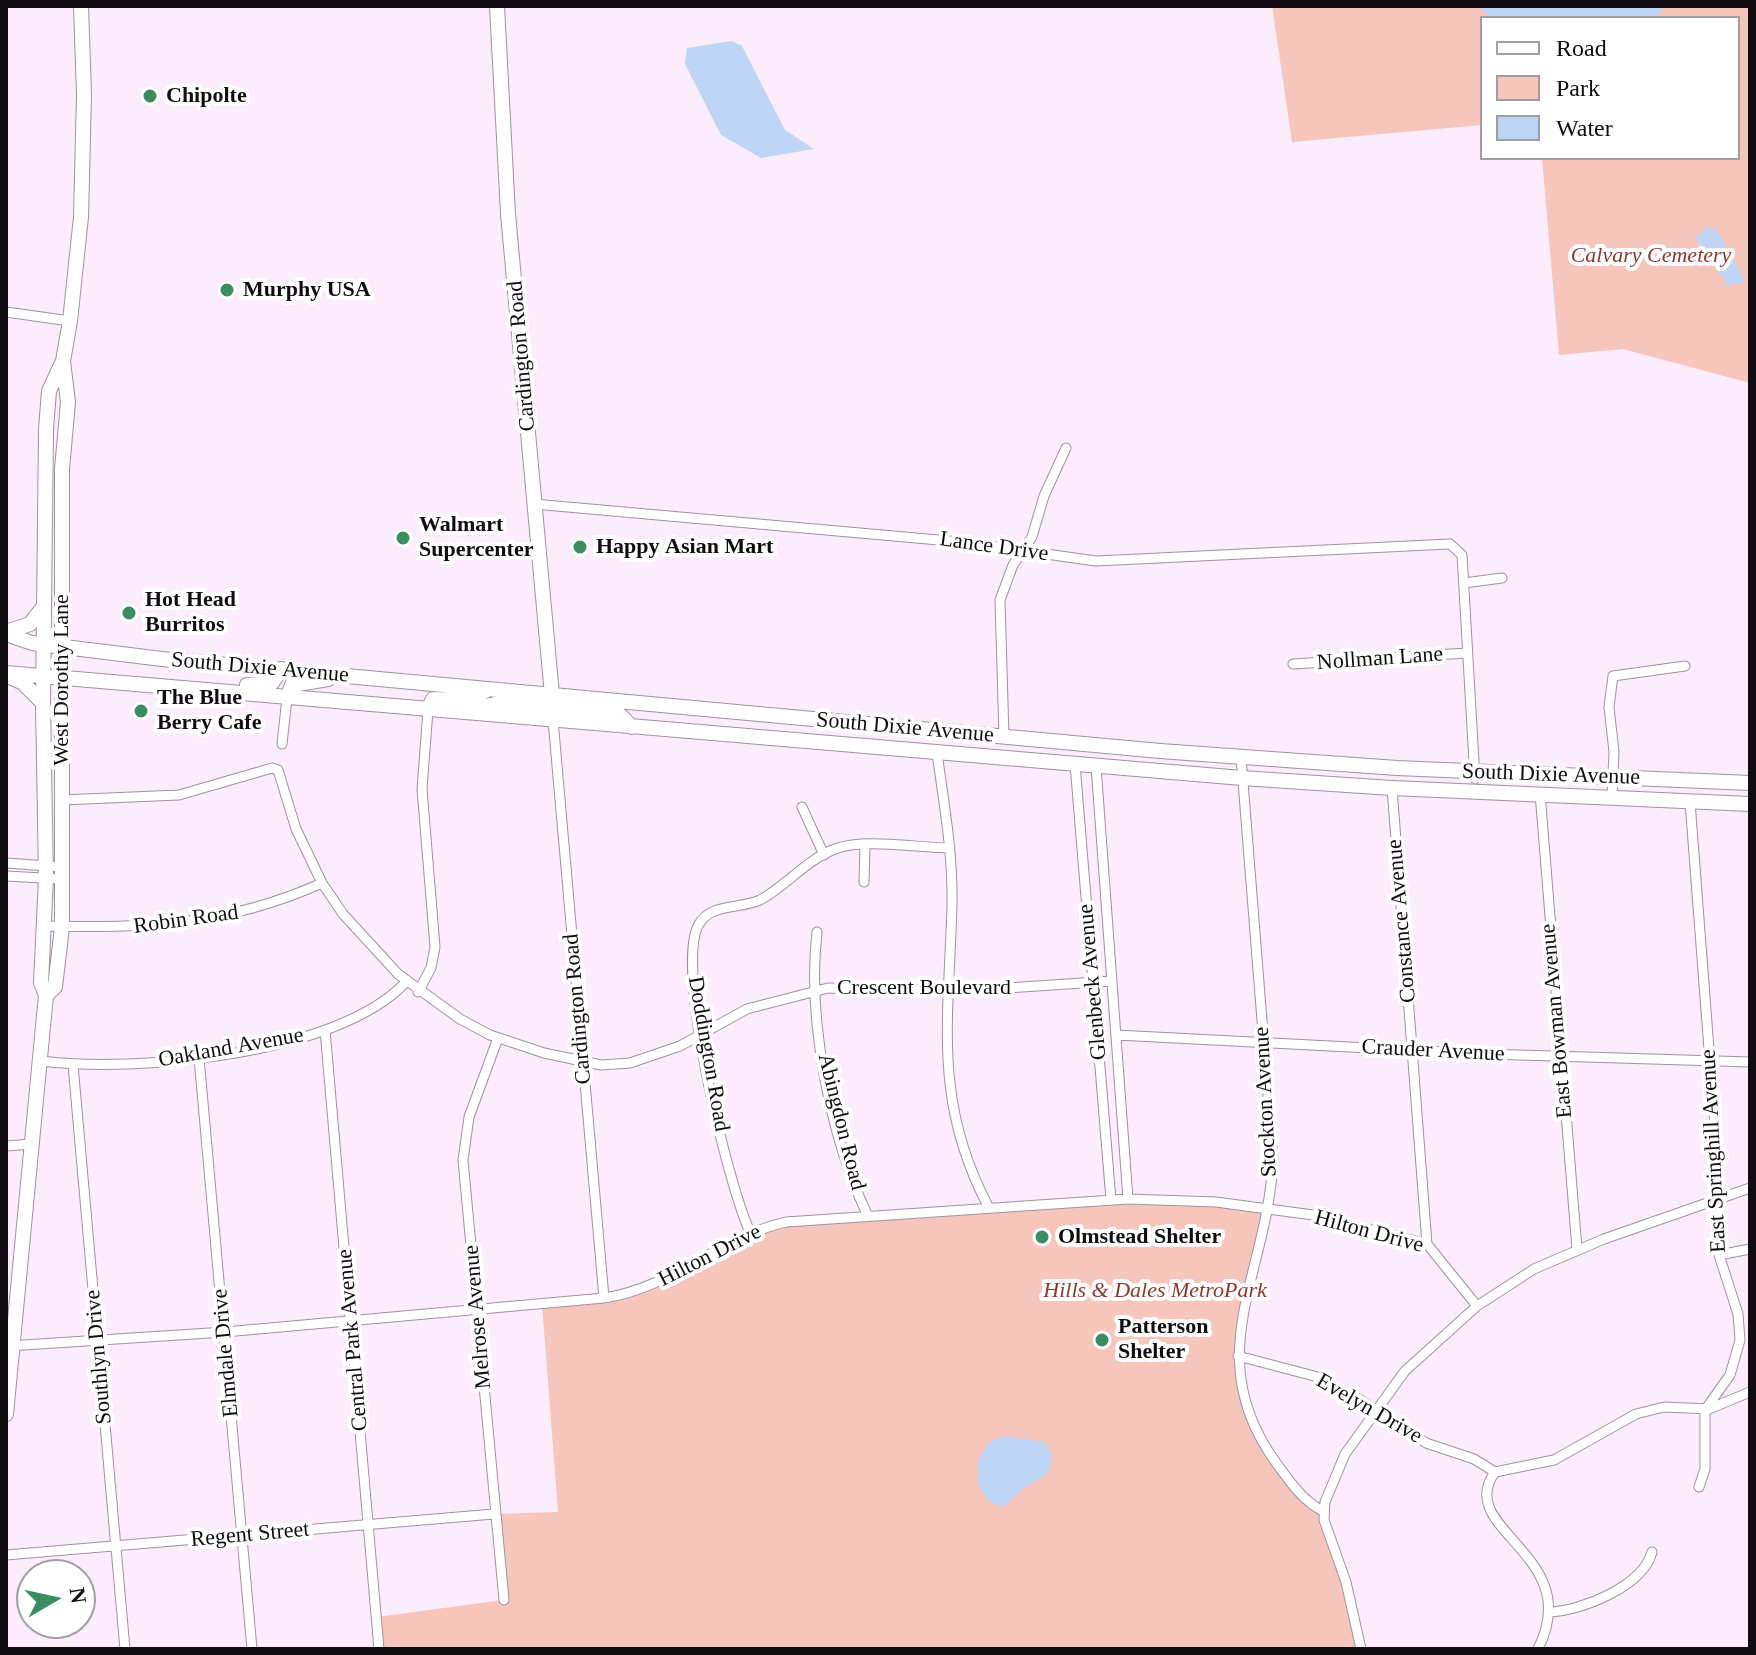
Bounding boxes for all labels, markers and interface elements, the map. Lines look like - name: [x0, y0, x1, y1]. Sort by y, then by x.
- legend: [1480, 16, 1740, 160]
- text: Road: [1556, 35, 1607, 61]
- text: Park: [1556, 75, 1600, 101]
- place label: Chipolte: [166, 83, 247, 109]
- marker: Chipolte: [141, 87, 159, 105]
- text: Water: [1556, 115, 1613, 141]
- park label: Calvary Cemetery: [1571, 243, 1731, 269]
- place label: Murphy USA: [243, 277, 371, 303]
- street label: Cardington Road: [502, 280, 542, 432]
- marker: Murphy USA: [218, 281, 236, 299]
- place label: Walmart Supercenter: [419, 512, 533, 564]
- street label: Lance Drive: [938, 526, 1050, 568]
- marker: Walmart Supercenter: [394, 529, 412, 547]
- place label: Happy Asian Mart: [596, 534, 773, 560]
- marker: Happy Asian Mart: [571, 538, 589, 556]
- place label: Hot Head Burritos: [145, 587, 236, 638]
- street label: West Dorothy Lane: [49, 594, 75, 766]
- marker: Hot Head Burritos: [120, 604, 138, 622]
- street label: Nollman Lane: [1316, 641, 1444, 677]
- street label: South Dixie Avenue: [170, 647, 350, 689]
- place label: The Blue Berry Cafe: [157, 685, 261, 736]
- marker: The Blue Berry Cafe: [132, 702, 150, 720]
- street label: South Dixie Avenue: [815, 707, 995, 749]
- street label: South Dixie Avenue: [1462, 759, 1640, 791]
- street label: Constance Avenue: [1382, 838, 1422, 1004]
- street label: Robin Road: [132, 900, 240, 940]
- street label: Glenbeck Avenue: [1073, 903, 1113, 1061]
- street label: East Bowman Avenue: [1535, 923, 1579, 1119]
- street label: Cardington Road: [558, 933, 598, 1085]
- street label: Doddington Road: [681, 974, 735, 1134]
- street label: Crescent Boulevard: [837, 975, 1011, 1001]
- street label: Oakland Avenue: [156, 1022, 306, 1074]
- street label: Stockton Avenue: [1249, 1026, 1283, 1178]
- street label: Crauder Avenue: [1361, 1034, 1505, 1068]
- street label: East Springhill Avenue: [1695, 1049, 1733, 1253]
- street label: Abingdon Road: [811, 1051, 871, 1193]
- street label: Hilton Drive: [1312, 1205, 1426, 1259]
- street label: Hilton Drive: [654, 1219, 766, 1293]
- place label: Olmstead Shelter: [1058, 1224, 1221, 1250]
- marker: Olmstead Shelter: [1033, 1228, 1051, 1246]
- street label: Melrose Avenue: [459, 1244, 497, 1390]
- street label: Central Park Avenue: [332, 1248, 374, 1432]
- park label: Hills & Dales MetroPark: [1043, 1278, 1267, 1304]
- street label: Elmdale Drive: [207, 1288, 245, 1418]
- street label: Southlyn Drive: [80, 1289, 118, 1425]
- place label: Patterson Shelter: [1118, 1314, 1208, 1366]
- marker: Patterson Shelter: [1093, 1331, 1111, 1349]
- street label: Evelyn Drive: [1311, 1368, 1427, 1450]
- street label: Regent Street: [190, 1517, 310, 1553]
- north arrow: [16, 1559, 96, 1639]
- text: N: [65, 1586, 92, 1605]

